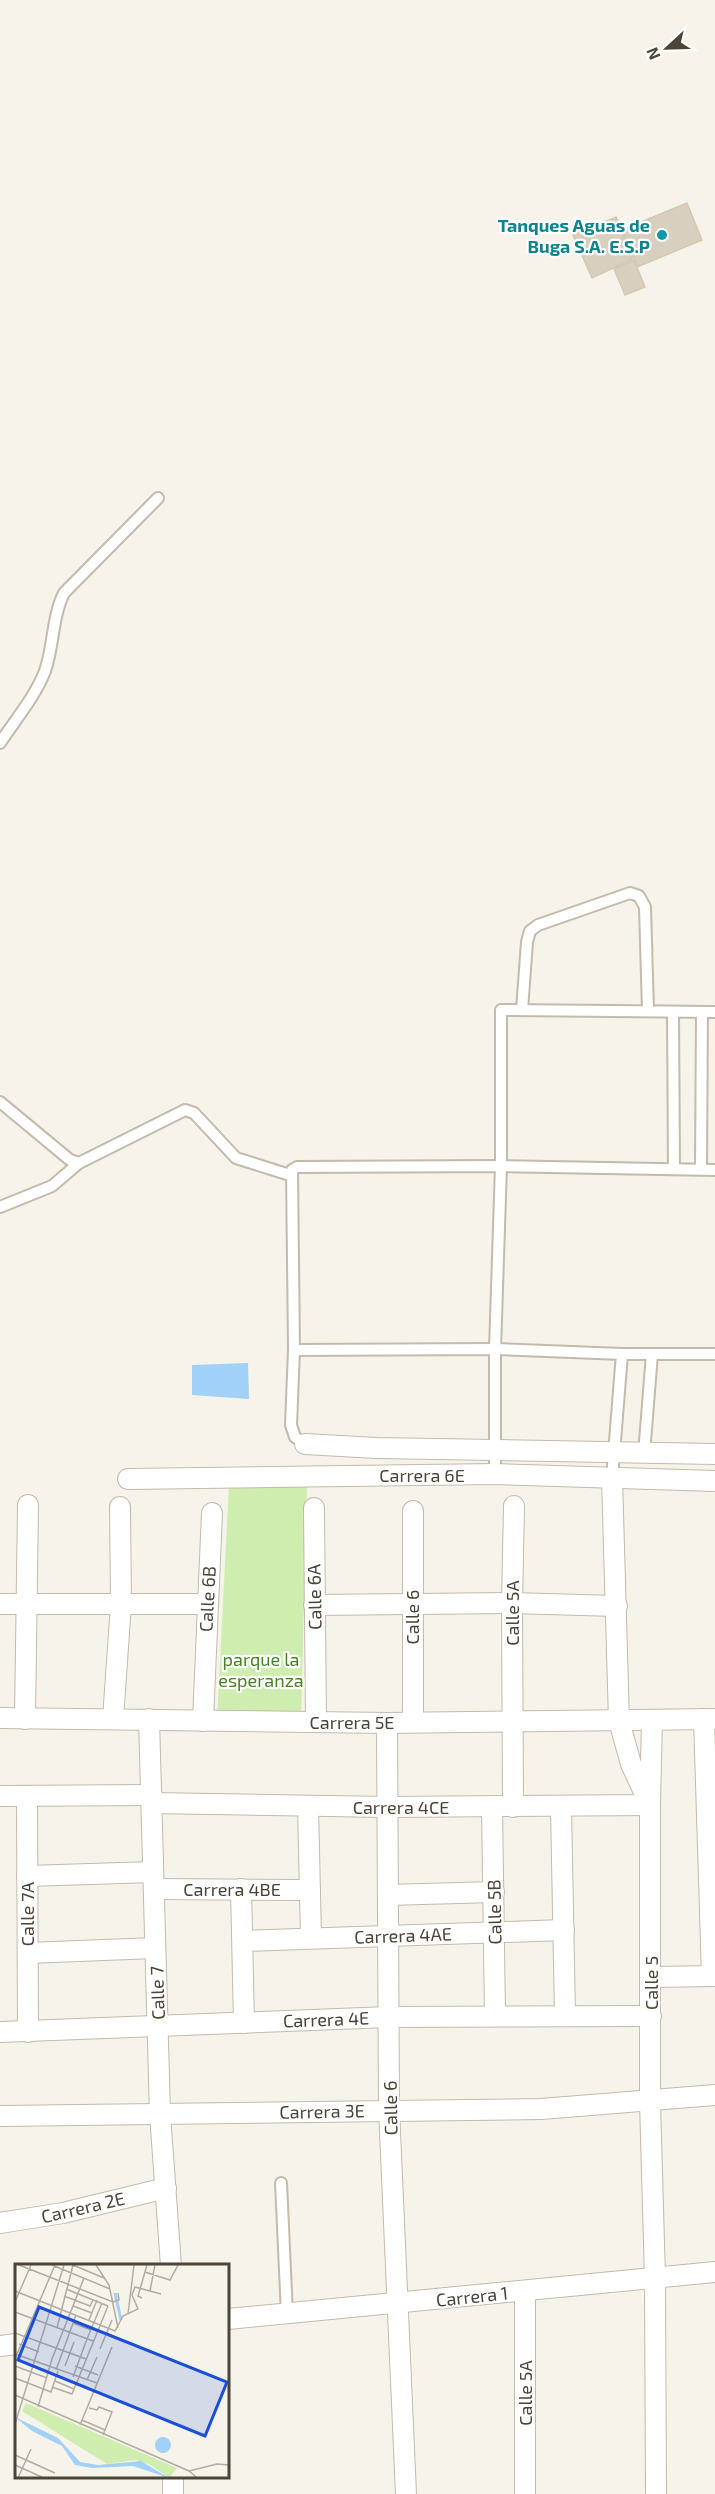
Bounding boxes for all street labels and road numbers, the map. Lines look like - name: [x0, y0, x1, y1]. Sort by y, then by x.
- street label: Carrera 6E: [379, 1464, 465, 1486]
- street label: Calle 6A: [302, 1563, 326, 1630]
- street label: Calle 6B: [194, 1565, 220, 1633]
- street label: Calle 5A: [501, 1580, 523, 1646]
- street label: Calle 6: [401, 1590, 423, 1644]
- street label: Carrera 5E: [310, 1711, 394, 1733]
- street label: Carrera 4CE: [353, 1796, 449, 1818]
- street label: Carrera 4BE: [183, 1878, 281, 1900]
- street label: Calle 5B: [482, 1879, 506, 1945]
- street label: Calle 7A: [16, 1881, 38, 1946]
- street label: Carrera 4AE: [354, 1922, 452, 1948]
- street label: Calle 5: [640, 1956, 662, 2010]
- street label: Calle 7: [145, 1966, 169, 2020]
- street label: Carrera 4E: [283, 2007, 369, 2031]
- street label: Calle 6: [379, 2080, 401, 2136]
- street label: Carrera 3E: [279, 2099, 365, 2123]
- street label: Carrera 2E: [39, 2187, 127, 2227]
- street label: Carrera 1: [435, 2281, 509, 2311]
- street label: Calle 5A: [514, 2360, 536, 2426]

